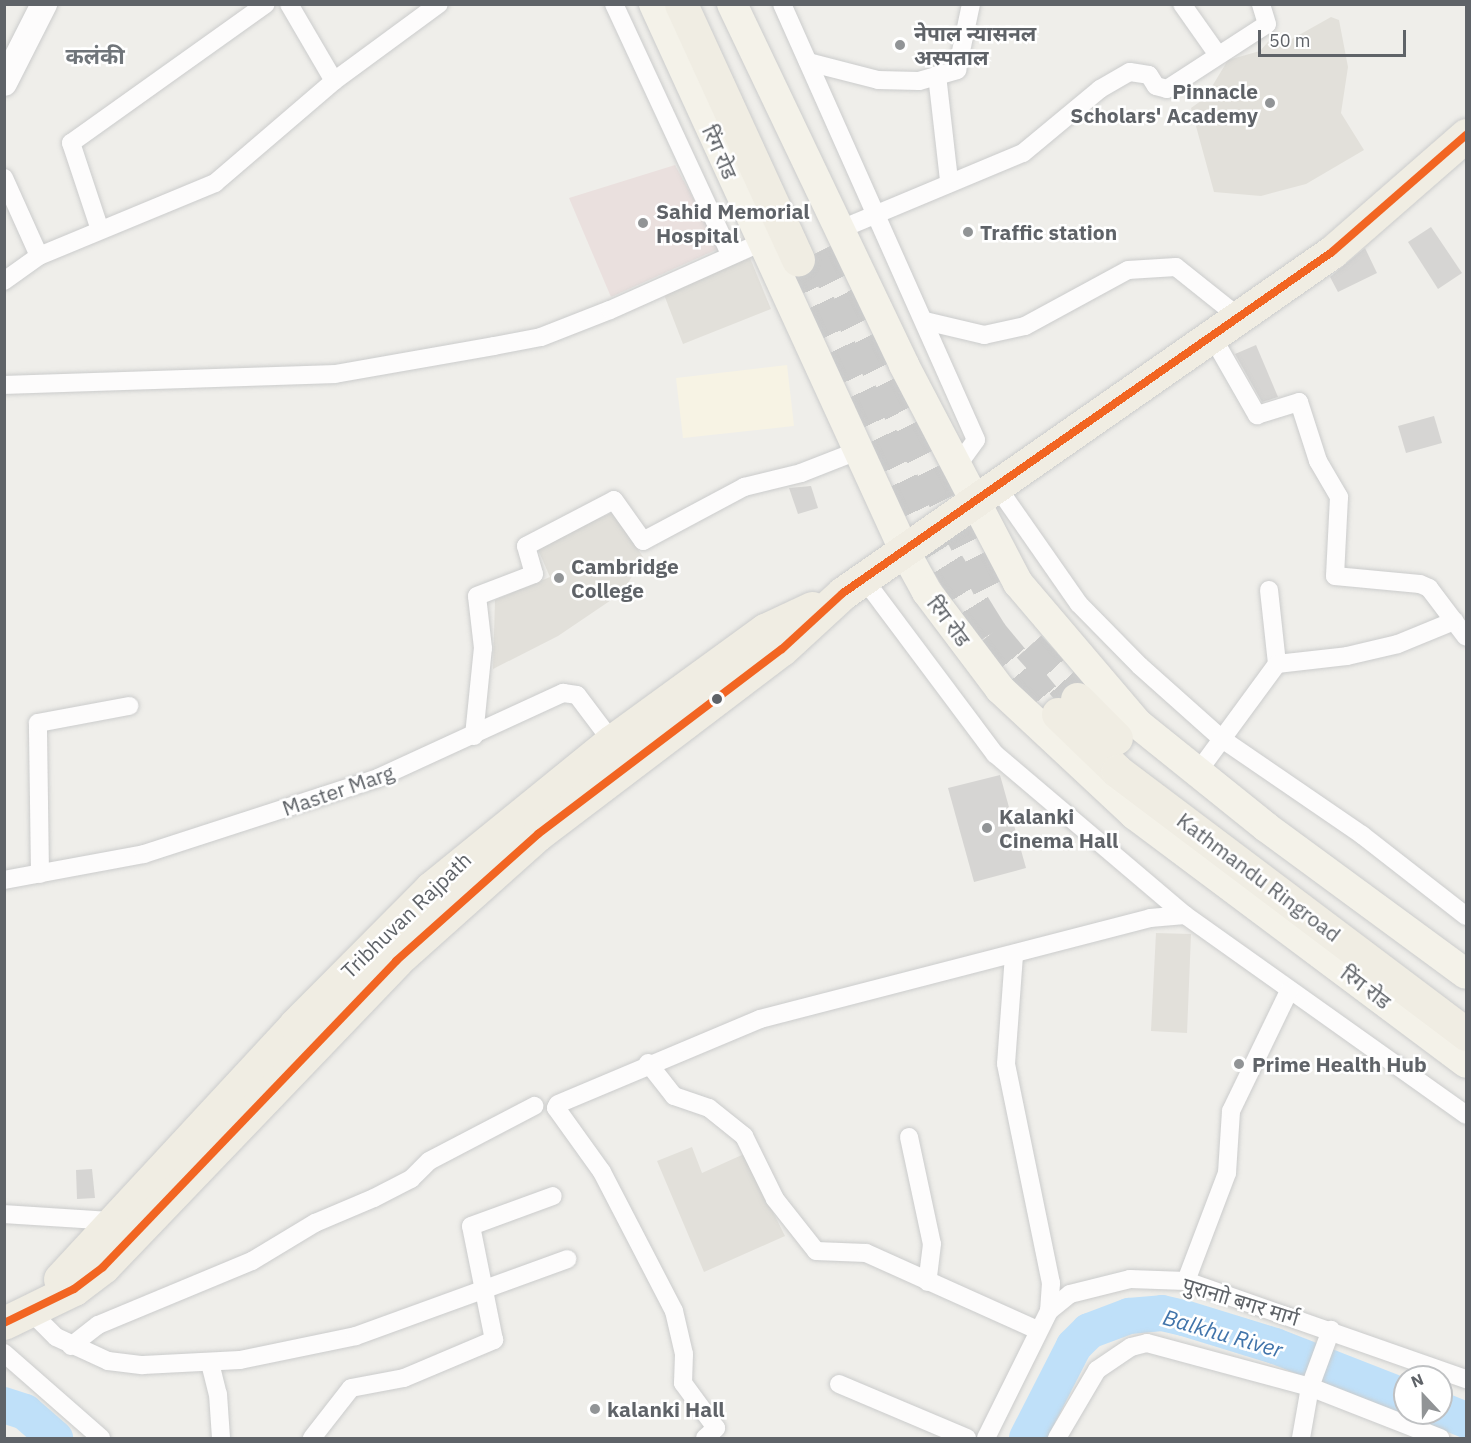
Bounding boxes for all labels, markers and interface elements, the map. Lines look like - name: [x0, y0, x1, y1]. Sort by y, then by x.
- scale bar: [1261, 18, 1410, 56]
- place label: नेपाल न्यासनल अस्पताल: [914, 20, 1036, 70]
- text: 50 m: [1269, 29, 1311, 52]
- marker: नेपाल न्यासनल अस्पताल: [891, 36, 909, 54]
- district label: कलंकी: [65, 43, 125, 69]
- place label: Pinnacle Scholars' Academy: [1070, 78, 1258, 128]
- marker: Pinnacle Scholars' Academy: [1263, 96, 1277, 110]
- street label: रिंग रोड: [697, 121, 743, 183]
- place label: Sahid Memorial Hospital: [656, 198, 810, 248]
- marker: Sahid Memorial Hospital: [634, 214, 652, 232]
- place label: Traffic station: [980, 219, 1117, 245]
- marker: Traffic station: [961, 225, 975, 239]
- place label: Cambridge College: [571, 553, 679, 603]
- marker: Cambridge College: [552, 571, 566, 585]
- street label: रिंग रोड: [922, 591, 976, 651]
- unlabelled marker: [711, 693, 723, 705]
- street label: Master Marg: [279, 759, 397, 821]
- place label: Kalanki Cinema Hall: [999, 803, 1118, 853]
- street label: Kathmandu Ringroad: [1172, 807, 1346, 947]
- marker: Kalanki Cinema Hall: [980, 821, 994, 835]
- street label: Tribhuvan Rajpath: [336, 847, 476, 983]
- street label: रिंग रोड: [1336, 960, 1396, 1014]
- place label: Prime Health Hub: [1252, 1051, 1427, 1077]
- marker: Prime Health Hub: [1230, 1055, 1248, 1073]
- street label: पुरानाो बगर मार्ग: [1180, 1271, 1302, 1331]
- water label: Balkhu River: [1160, 1303, 1286, 1363]
- north arrow: [1393, 1365, 1453, 1425]
- text: N: [1408, 1369, 1426, 1392]
- place label: kalanki Hall: [607, 1396, 725, 1422]
- marker: kalanki Hall: [588, 1402, 602, 1416]

